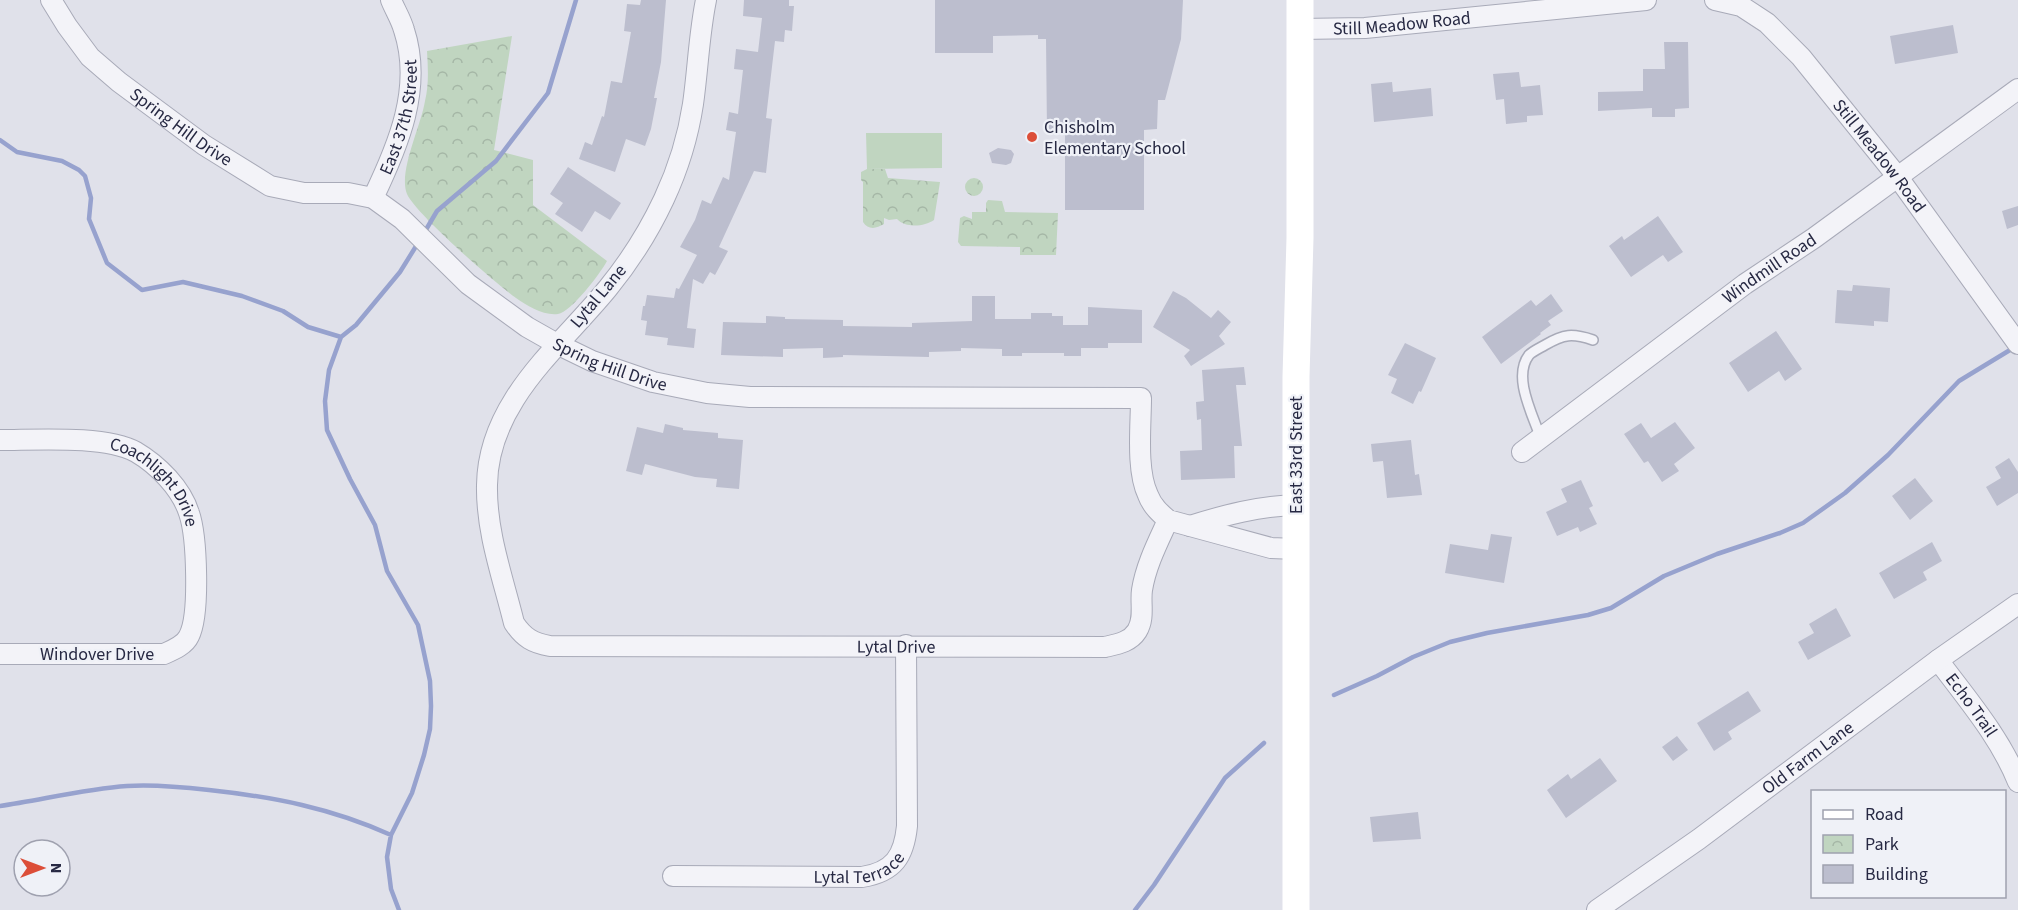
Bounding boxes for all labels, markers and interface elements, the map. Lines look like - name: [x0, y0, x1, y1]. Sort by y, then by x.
- street label: Still Meadow Road: [1333, 6, 1472, 41]
- street label: East 37th Street: [373, 59, 424, 179]
- street label: Spring Hill Drive: [124, 82, 237, 173]
- street label: Still Meadow Road: [1827, 94, 1932, 218]
- place label: Chisholm Elementary School: [1044, 115, 1186, 161]
- marker: Chisholm Elementary School: [1025, 130, 1039, 144]
- street label: Windmill Road: [1717, 228, 1822, 310]
- street label: Lytal Lane: [564, 259, 632, 333]
- street label: Spring Hill Drive: [548, 332, 669, 398]
- street label: East 33rd Street: [1284, 396, 1309, 514]
- street label: Coachlight Drive: [107, 432, 204, 529]
- street label: Lytal Drive: [857, 635, 935, 660]
- street label: Windover Drive: [40, 642, 154, 667]
- street label: Echo Trail: [1939, 668, 2003, 742]
- street label: Old Farm Lane: [1757, 715, 1859, 801]
- legend: [1811, 790, 2006, 898]
- text: Road: [1865, 802, 1904, 827]
- text: Park: [1865, 832, 1899, 857]
- north arrow: [12, 838, 72, 898]
- street label: Lytal Terrace: [814, 847, 911, 890]
- text: Building: [1865, 862, 1928, 887]
- text: N: [45, 863, 67, 873]

